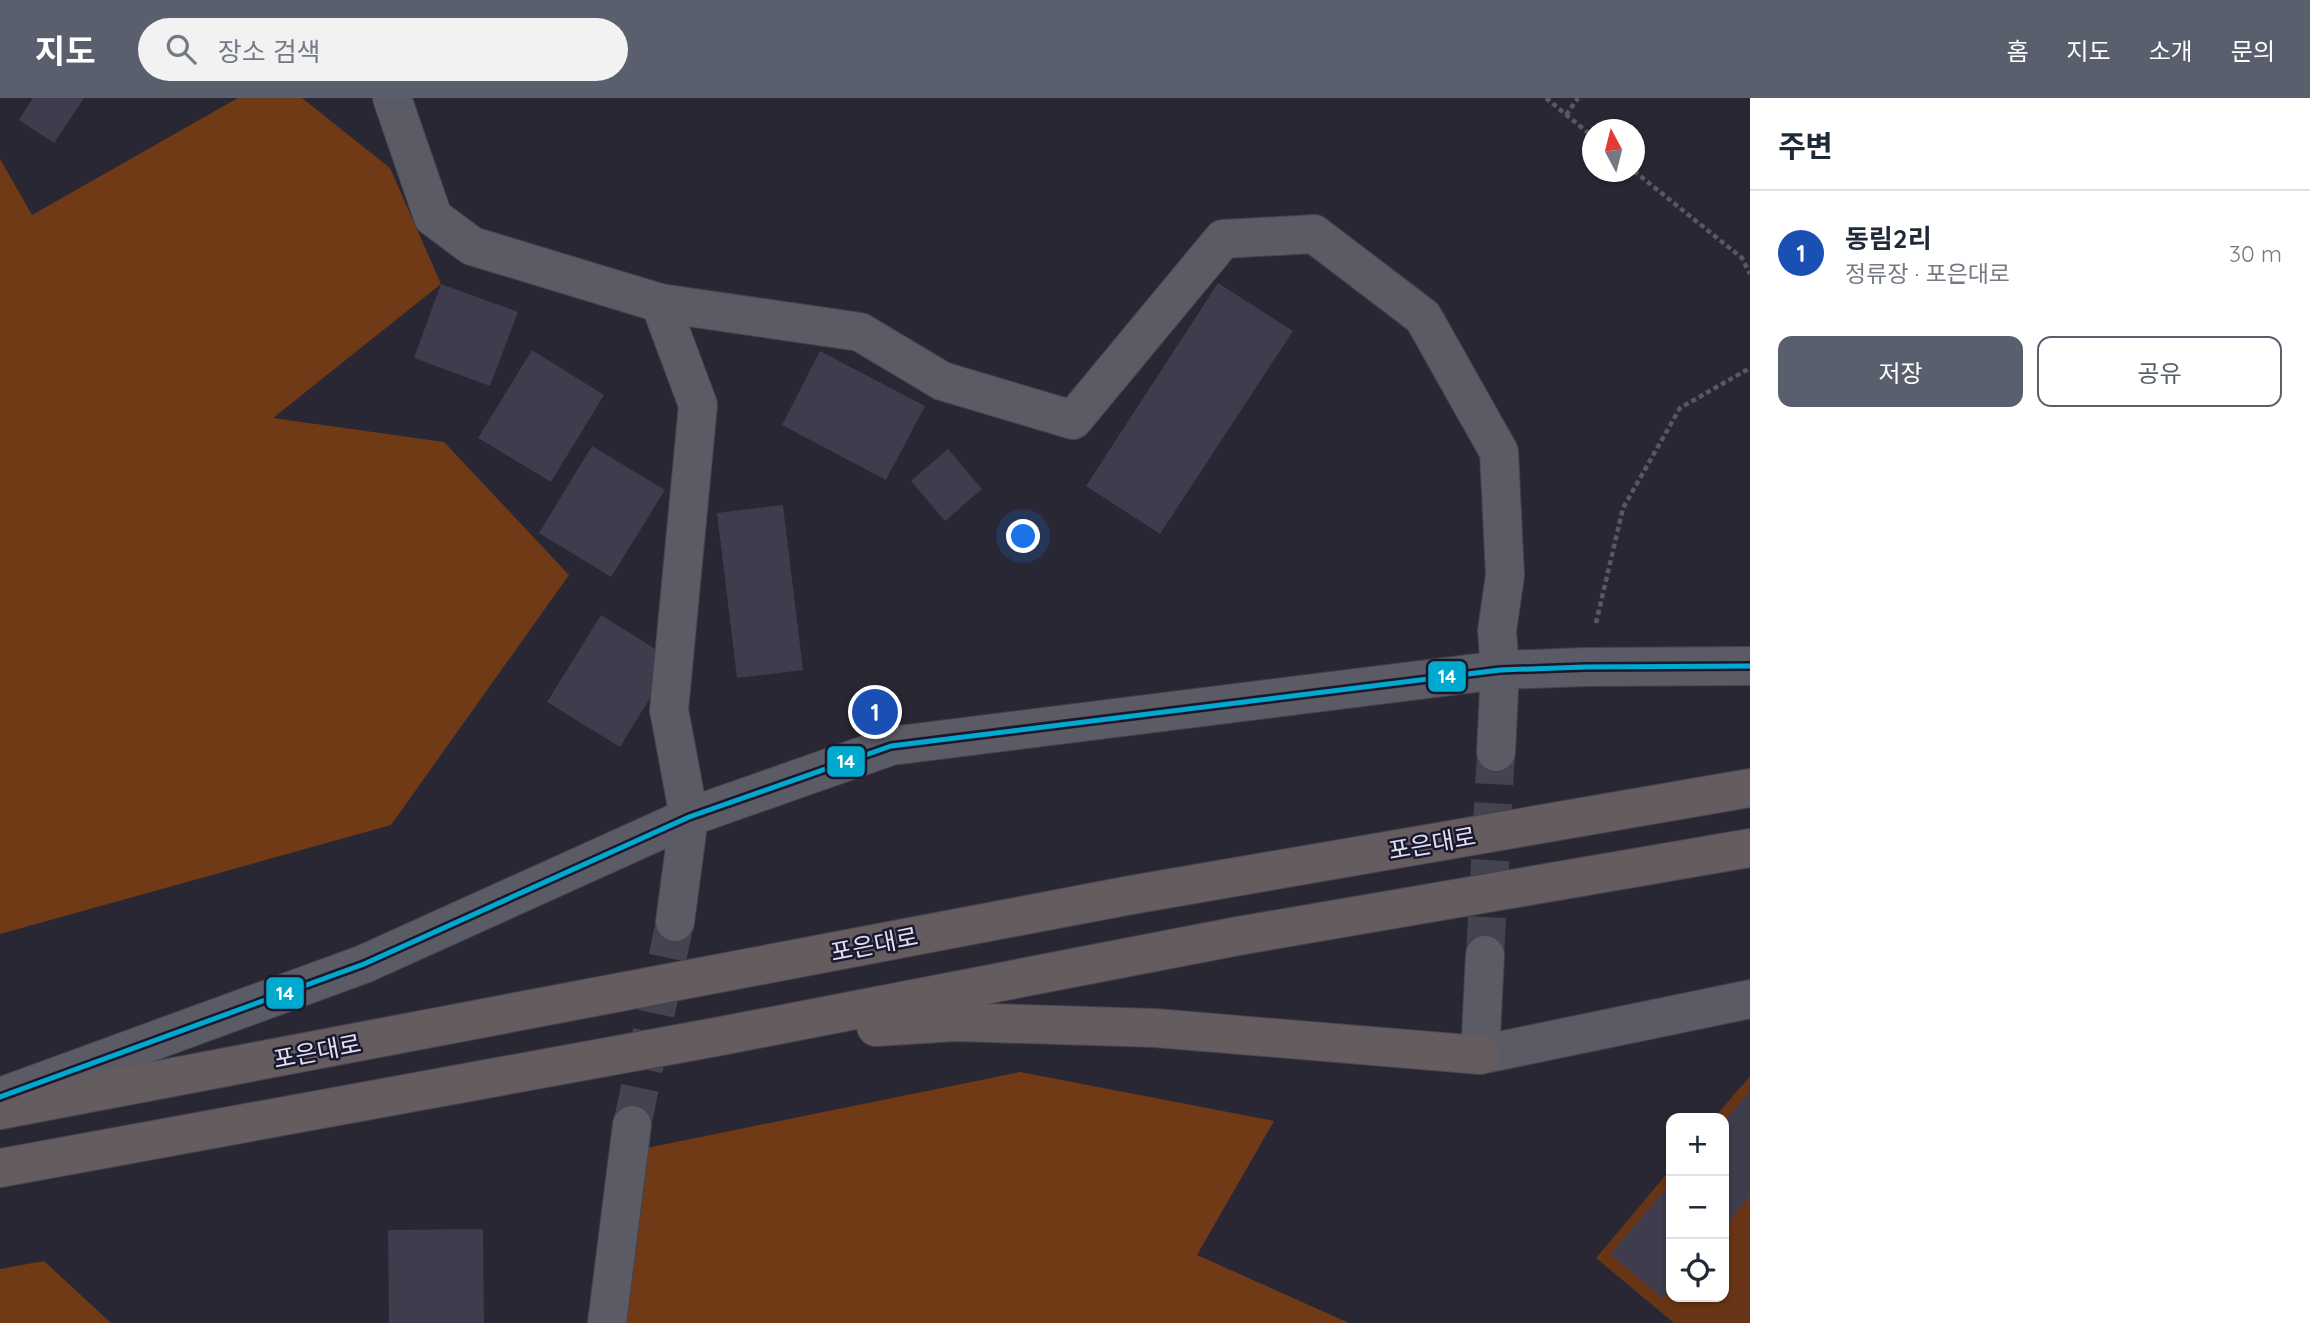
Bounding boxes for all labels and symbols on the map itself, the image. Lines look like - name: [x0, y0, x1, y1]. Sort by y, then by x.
- north arrow: [1582, 119, 1645, 182]
- your location: [1006, 519, 1040, 553]
- line badge: 14: [1427, 660, 1467, 693]
- text: 14: [1438, 664, 1456, 688]
- pin: 1: [852, 686, 898, 738]
- line badge: 14: [826, 745, 866, 778]
- text: 14: [837, 749, 855, 773]
- street label: 포은대로: [1386, 821, 1478, 865]
- street label: 포은대로: [828, 921, 920, 967]
- line badge: 14: [265, 976, 305, 1010]
- text: 14: [276, 981, 294, 1005]
- street label: 포은대로: [271, 1028, 363, 1074]

